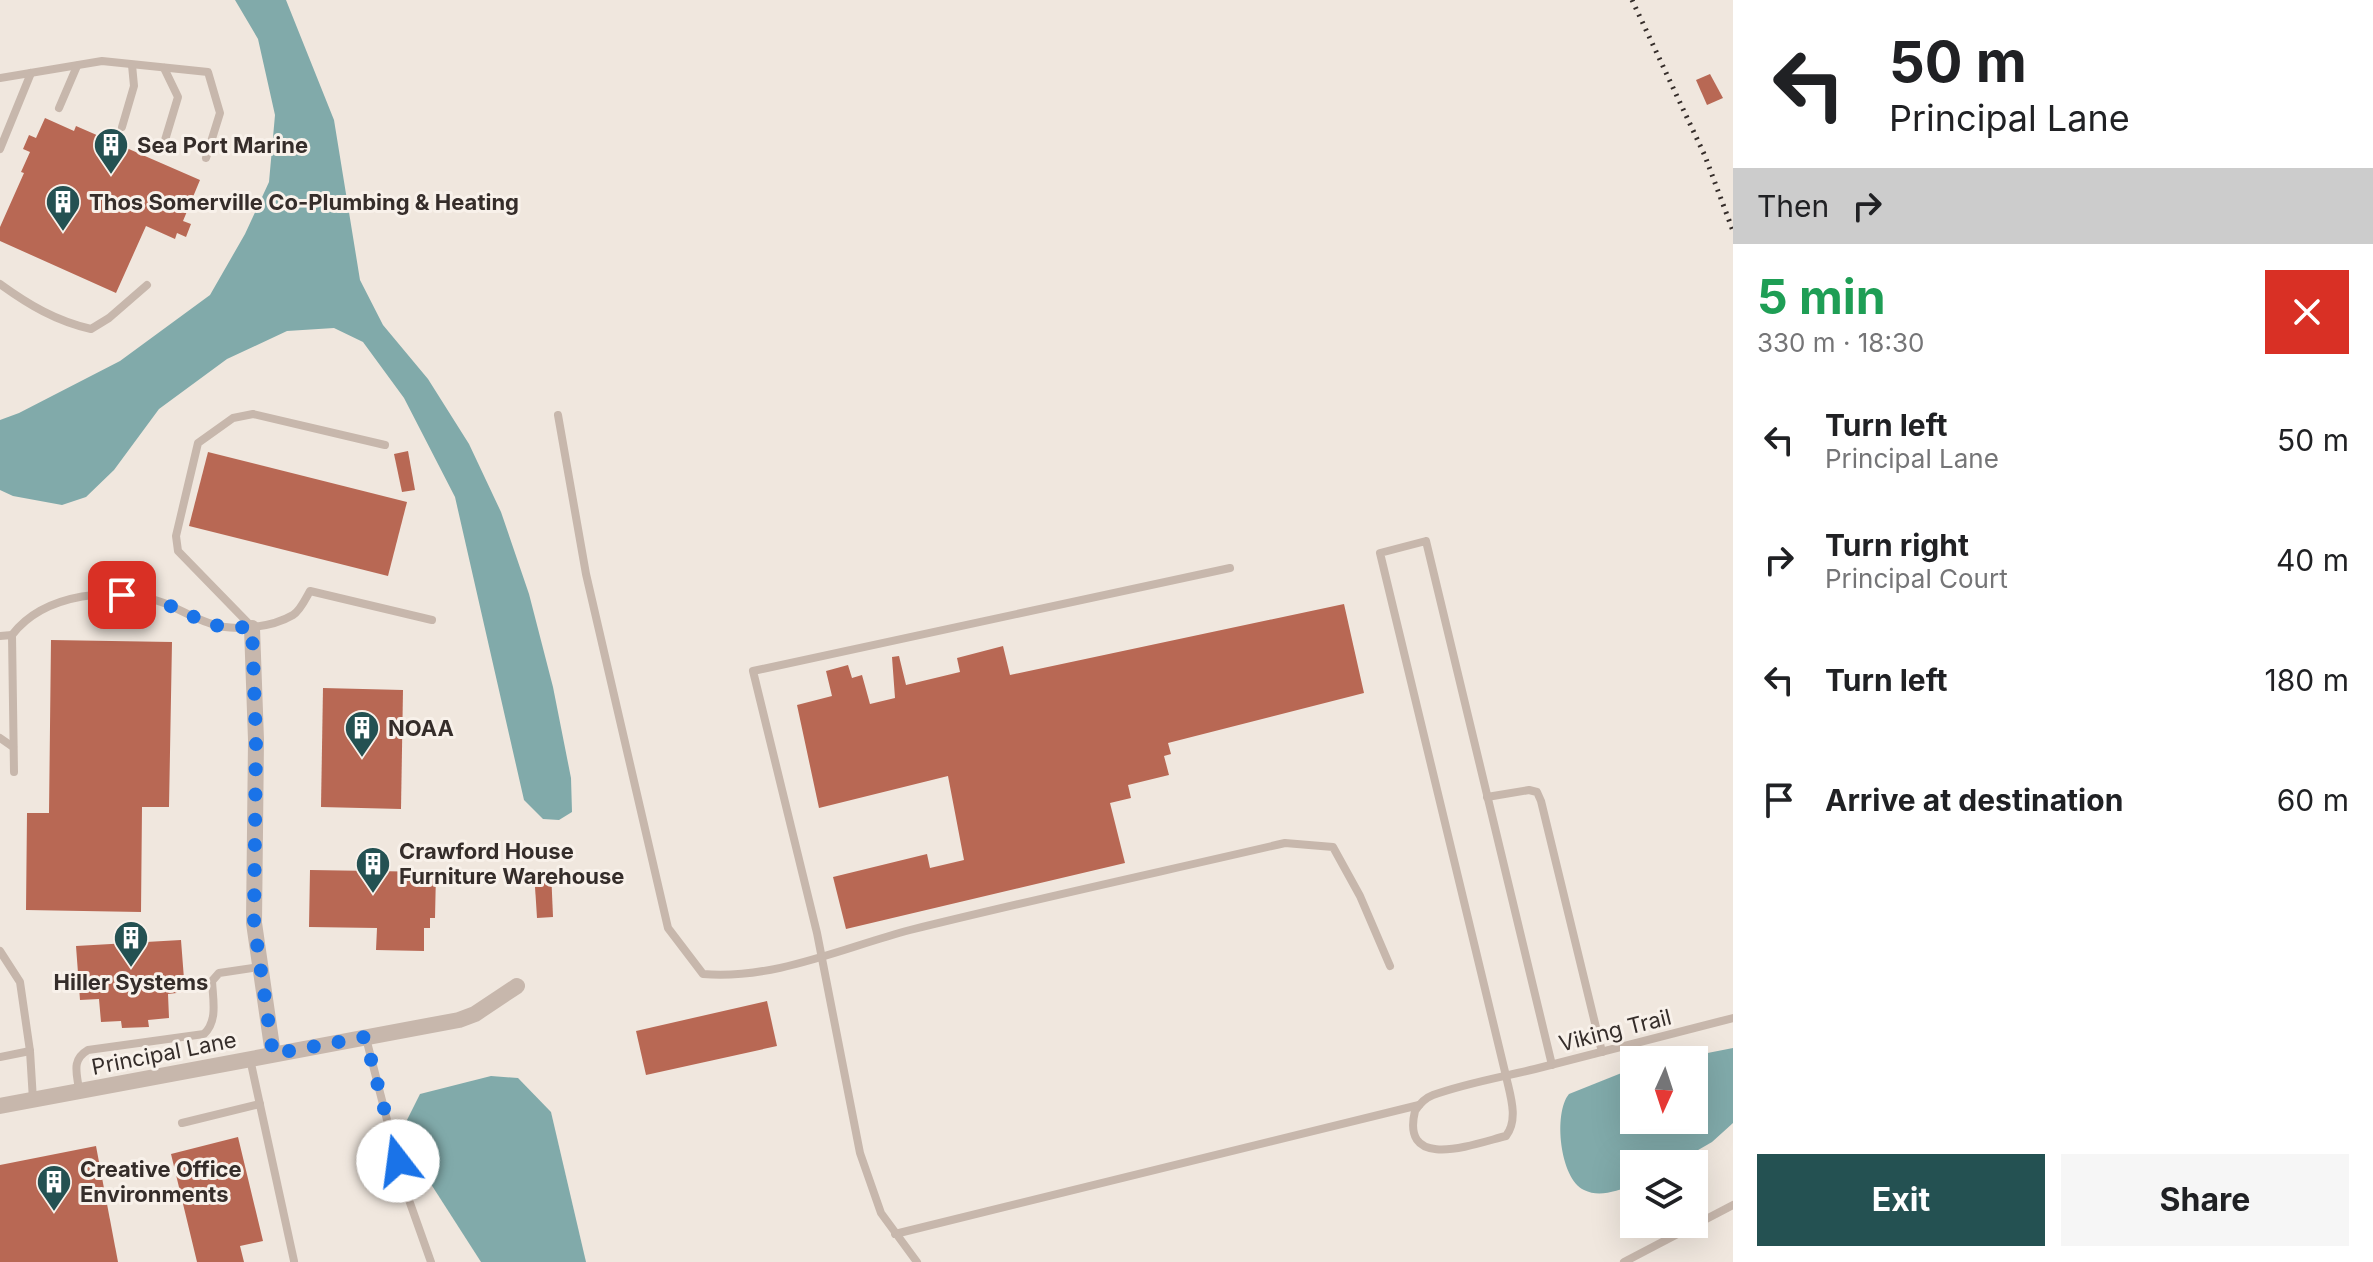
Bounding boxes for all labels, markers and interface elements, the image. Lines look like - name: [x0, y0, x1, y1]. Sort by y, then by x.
- text: 50 m: [1889, 28, 2027, 96]
- icon: left: [1757, 32, 1861, 136]
- text: Principal Lane: [1889, 96, 2130, 140]
- building icon: Sea Port Marine: [92, 126, 130, 176]
- place label: Sea Port Marine: [137, 132, 308, 158]
- building icon: Thos Somerville Co-Plumbing & Heating: [44, 183, 82, 233]
- icon: right: [1845, 184, 1889, 228]
- text: Then: [1757, 188, 1829, 224]
- place label: Thos Somerville Co-Plumbing & Heating: [89, 189, 519, 215]
- text: 5 min: [1757, 267, 1886, 326]
- button: close: [2265, 270, 2349, 354]
- text: 330 m · 18:30: [1757, 327, 1924, 358]
- text: Turn left: [1825, 407, 1947, 443]
- icon: left: [1757, 418, 1801, 462]
- text: 50 m: [2277, 422, 2349, 458]
- text: Principal Lane: [1825, 443, 1999, 474]
- text: Turn right: [1825, 527, 1969, 563]
- icon: right: [1757, 538, 1801, 582]
- text: 40 m: [2276, 542, 2349, 578]
- pin: [88, 561, 156, 629]
- text: Principal Court: [1825, 563, 2008, 594]
- icon: arrive: [100, 573, 144, 617]
- icon: left: [1757, 658, 1801, 702]
- text: Turn left: [1825, 662, 1947, 698]
- text: 180 m: [2265, 662, 2349, 698]
- building icon: NOAA: [343, 709, 381, 759]
- place label: NOAA: [388, 715, 454, 741]
- icon: arrive: [1757, 778, 1801, 822]
- text: Arrive at destination: [1825, 782, 2123, 818]
- text: 60 m: [2277, 782, 2349, 818]
- place label: Crawford House Furniture Warehouse: [399, 838, 624, 889]
- building icon: Crawford House Furniture Warehouse: [354, 845, 392, 895]
- building icon: Hiller Systems: [112, 919, 150, 969]
- place label: Hiller Systems: [54, 969, 208, 995]
- street label: Viking Trail: [1556, 1003, 1674, 1057]
- street label: Principal Lane: [89, 1026, 239, 1080]
- north arrow: [1620, 1046, 1708, 1134]
- map controls: [1620, 1046, 1708, 1238]
- position arrow: [356, 1119, 440, 1203]
- button: layers: [1620, 1150, 1708, 1238]
- button: Exit: [1757, 1154, 2045, 1246]
- button: Share: [2061, 1154, 2349, 1246]
- place label: Creative Office Environments: [80, 1156, 242, 1207]
- building icon: Creative Office Environments: [35, 1163, 73, 1213]

